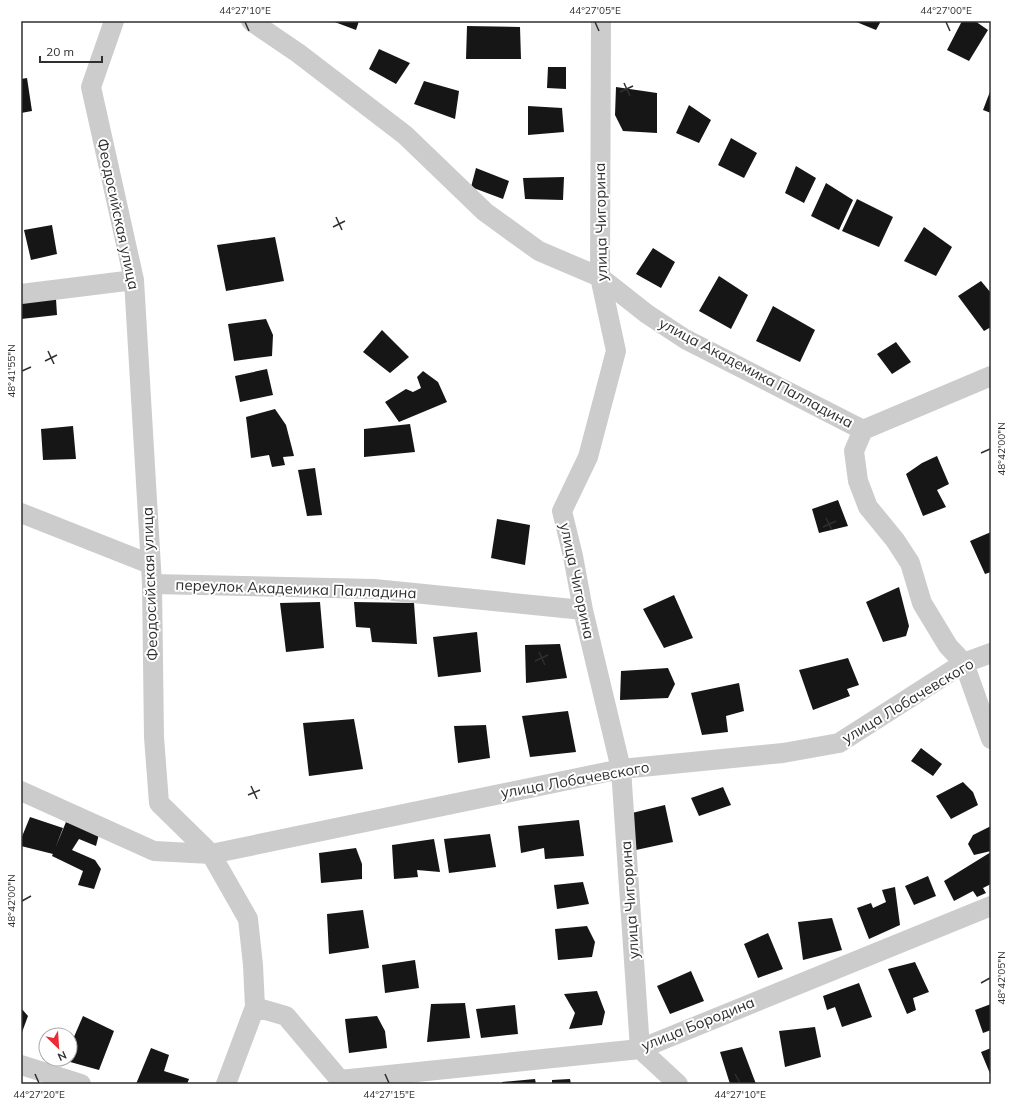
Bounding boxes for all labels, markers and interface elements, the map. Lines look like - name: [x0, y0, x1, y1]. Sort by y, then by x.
- text: 44°27'10"E: [219, 4, 271, 17]
- text: 44°27'05"E: [569, 4, 621, 17]
- text: 44°27'00"E: [920, 4, 972, 17]
- scale bar: [40, 38, 102, 64]
- text: 20 m: [46, 44, 74, 59]
- street label: Феодосийская улица: [93, 137, 144, 291]
- street label: улица Чигорина: [590, 163, 611, 281]
- street label: улица Академика Палладина: [656, 313, 857, 432]
- text: 48°41'55"N: [5, 344, 18, 398]
- text: 48°42'00"N: [995, 422, 1008, 476]
- street label: Феодосийская улица: [137, 507, 162, 661]
- street label: улица Чигорина: [556, 521, 599, 641]
- street label: переулок Академика Палладина: [175, 575, 417, 602]
- street label: улица Лобачевского: [838, 654, 977, 747]
- street label: улица Лобачевского: [499, 757, 651, 802]
- street label: улица Чигорина: [616, 840, 643, 960]
- text: 48°42'00"N: [5, 874, 18, 928]
- text: 48°42'05"N: [995, 951, 1008, 1005]
- street label: улица Бородина: [638, 992, 757, 1055]
- north arrow: [38, 1027, 78, 1067]
- text: N: [56, 1048, 69, 1064]
- text: 44°27'20"E: [13, 1088, 65, 1101]
- text: 44°27'15"E: [363, 1088, 415, 1101]
- text: 44°27'10"E: [714, 1088, 766, 1101]

